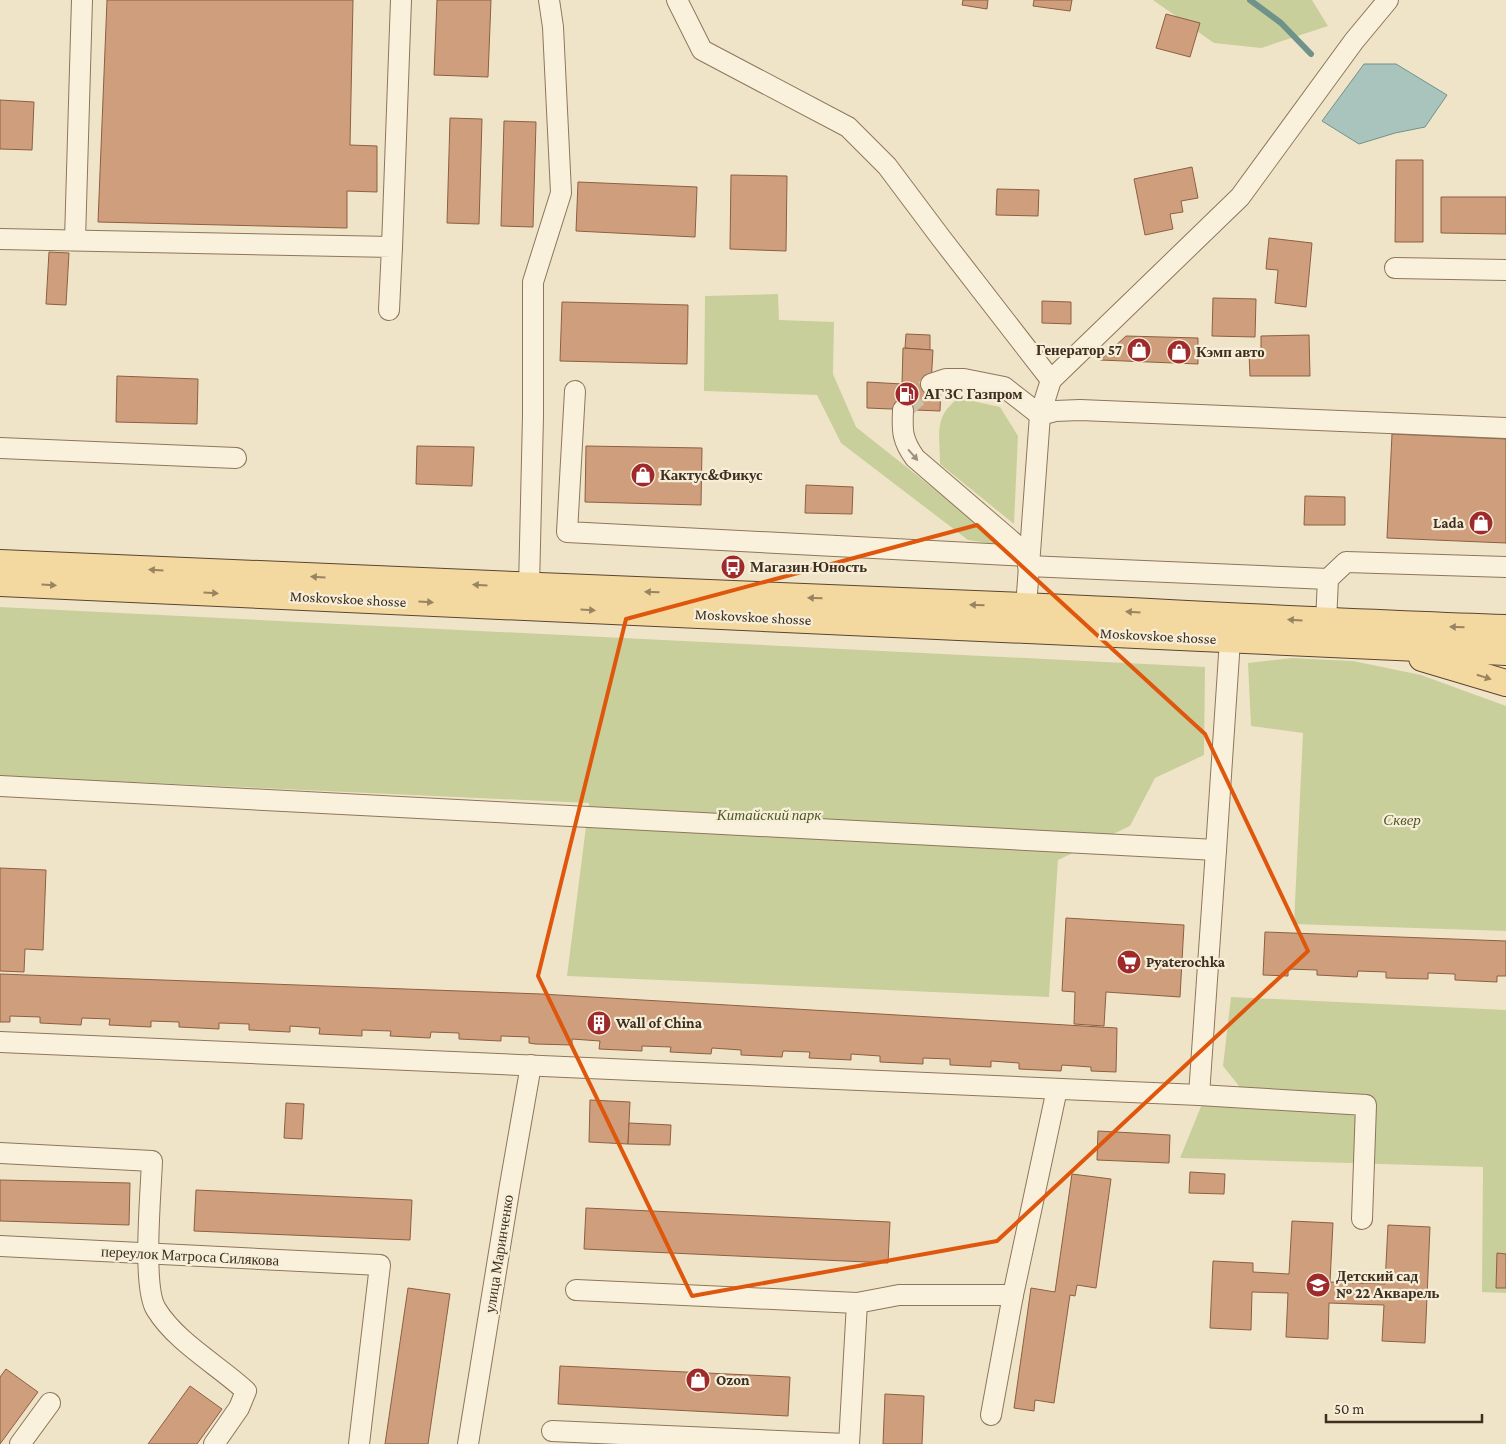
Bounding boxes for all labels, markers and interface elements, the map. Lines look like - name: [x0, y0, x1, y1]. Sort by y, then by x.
- shop icon: Генератор 57: [1126, 337, 1152, 363]
- shop icon: Кэмп авто: [1166, 339, 1192, 365]
- place label: Генератор 57: [1036, 342, 1122, 358]
- place label: Кэмп авто: [1196, 344, 1265, 360]
- fuel station icon: АГЗС Газпром: [894, 381, 920, 407]
- place label: АГЗС Газпром: [924, 386, 1023, 402]
- one-way arrow: [908, 448, 919, 461]
- shop icon: Кактус&Фикус: [630, 462, 656, 488]
- place label: Кактус&Фикус: [660, 467, 763, 483]
- shop icon: Lada: [1468, 510, 1494, 536]
- place label: Lada: [1433, 515, 1465, 531]
- bus stop icon: Магазин Юность: [720, 554, 746, 580]
- place label: Магазин Юность: [750, 559, 867, 575]
- one-way arrow: [147, 565, 163, 573]
- one-way arrow: [310, 573, 326, 581]
- one-way arrow: [472, 580, 488, 588]
- one-way arrow: [41, 582, 57, 590]
- one-way arrow: [644, 587, 660, 595]
- street label: Moskovskoe shosse: [289, 588, 407, 610]
- one-way arrow: [203, 589, 219, 597]
- one-way arrow: [806, 594, 822, 602]
- one-way arrow: [418, 599, 434, 607]
- one-way arrow: [969, 600, 985, 608]
- one-way arrow: [580, 606, 596, 614]
- street label: Moskovskoe shosse: [694, 606, 812, 628]
- one-way arrow: [1124, 607, 1140, 615]
- one-way arrow: [1287, 616, 1303, 624]
- one-way arrow: [1449, 622, 1465, 630]
- street label: Moskovskoe shosse: [1099, 625, 1217, 647]
- one-way arrow: [1477, 673, 1492, 681]
- park label: Китайский парк: [716, 807, 822, 823]
- park label: Сквер: [1383, 812, 1421, 828]
- supermarket icon: Pyaterochka: [1116, 949, 1142, 975]
- place label: Pyaterochka: [1146, 954, 1226, 970]
- building icon: Wall of China: [586, 1010, 612, 1036]
- place label: Wall of China: [615, 1015, 703, 1031]
- street label: улица Маринченко: [482, 1194, 516, 1314]
- street label: переулок Матроса Силякова: [100, 1243, 280, 1269]
- place label: Детский сад № 22 Акварель: [1336, 1268, 1440, 1301]
- school or university icon: Детский сад № 22 Акварель: [1305, 1272, 1331, 1298]
- shop icon: Ozon: [685, 1367, 711, 1393]
- place label: Ozon: [716, 1372, 750, 1388]
- scale bar: [1326, 1392, 1482, 1424]
- text: 50 m: [1334, 1401, 1364, 1417]

